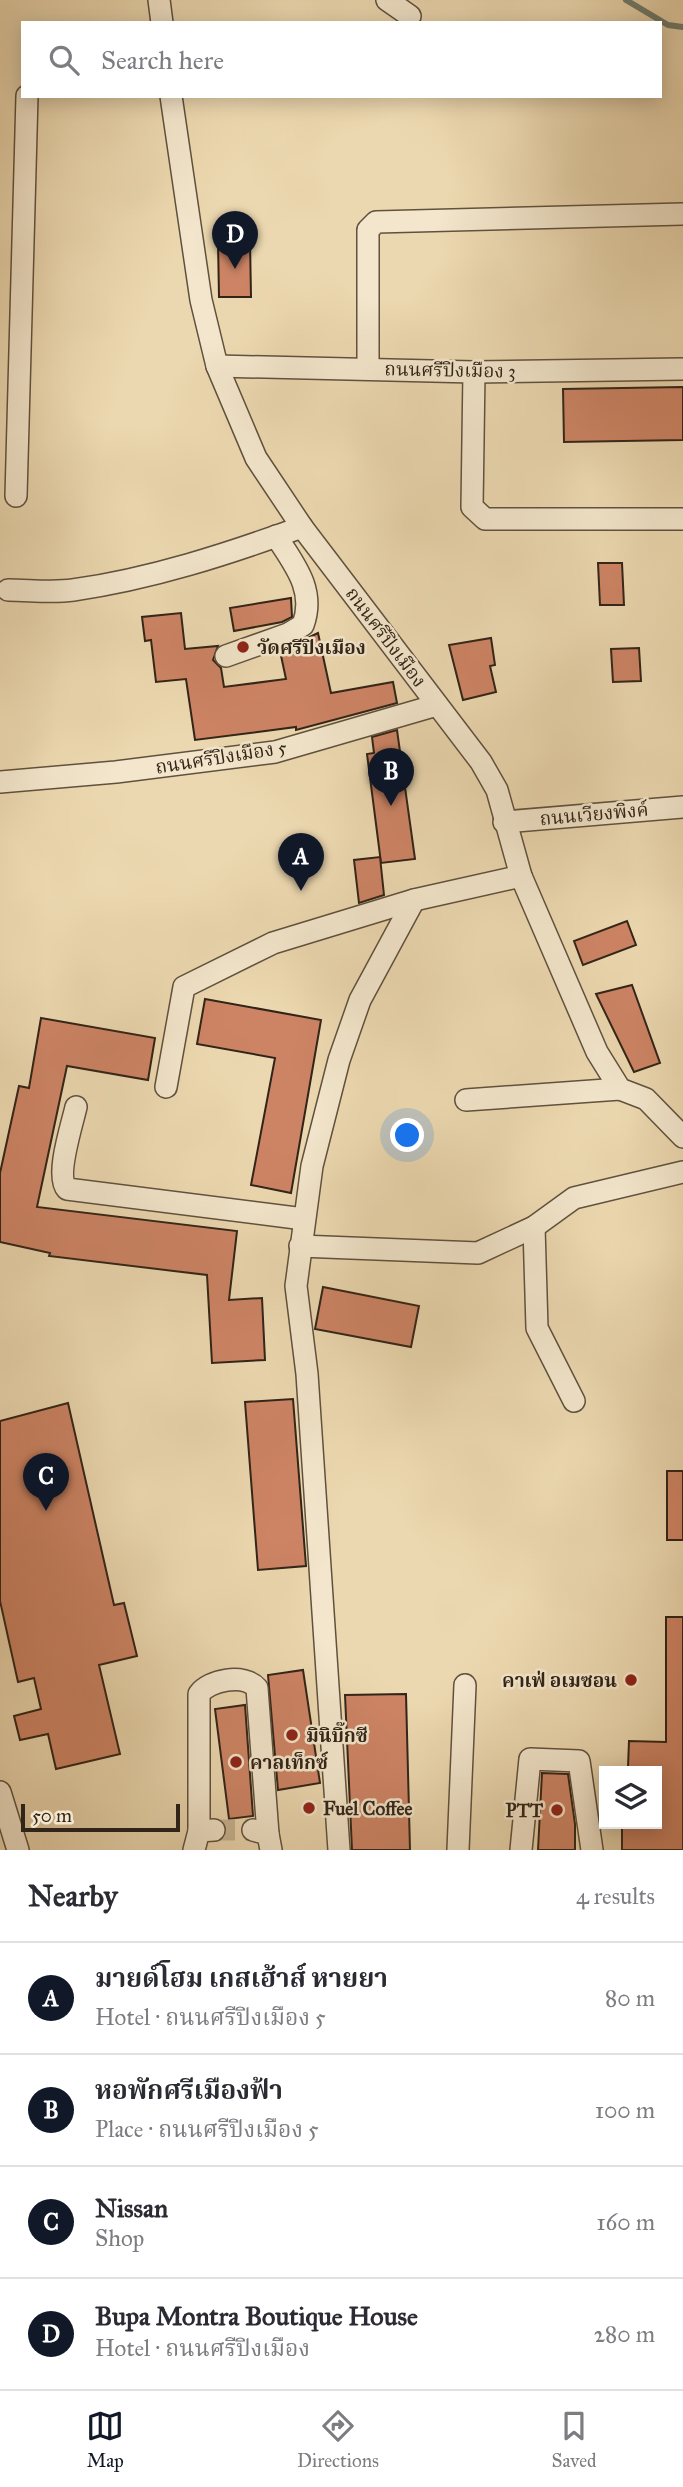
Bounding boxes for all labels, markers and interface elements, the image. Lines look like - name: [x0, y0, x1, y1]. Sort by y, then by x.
- search box: [21, 21, 662, 98]
- icon: search: [45, 41, 83, 79]
- text: Search here: [101, 44, 224, 76]
- pin: D: [212, 211, 258, 269]
- street label: ถนนศรีปิงเมือง 3: [384, 357, 516, 383]
- street label: ถนนศรีปิงเมือง: [341, 582, 431, 692]
- place label: วัดศรีปิงเมือง: [257, 636, 366, 659]
- marker: วัดศรีปิงเมือง: [235, 639, 251, 655]
- street label: ถนนศรีปิงเมือง 5: [154, 735, 288, 779]
- pin: B: [368, 748, 414, 806]
- street label: ถนนเวียงพิงค์: [539, 798, 649, 830]
- pin: A: [278, 833, 324, 891]
- your location: [390, 1118, 424, 1152]
- pin: C: [23, 1453, 69, 1511]
- place label: คาเฟ่ อเมซอน: [502, 1669, 617, 1692]
- marker: คาเฟ่ อเมซอน: [623, 1672, 639, 1688]
- place label: มินิบิ๊กซี: [306, 1721, 368, 1747]
- marker: มินิบิ๊กซี: [284, 1727, 300, 1743]
- place label: คาลเท็กซ์: [250, 1751, 329, 1774]
- marker: คาลเท็กซ์: [228, 1754, 244, 1770]
- map controls: [599, 1766, 662, 1829]
- button: layers: [599, 1766, 662, 1829]
- place label: Fuel Coffee: [323, 1797, 412, 1820]
- place label: PTT: [506, 1799, 543, 1822]
- marker: Fuel Coffee: [301, 1800, 317, 1816]
- scale bar: [21, 1801, 180, 1833]
- marker: PTT: [549, 1802, 565, 1818]
- text: 50 m: [32, 1804, 72, 1827]
- text: Nearby: [28, 1878, 118, 1914]
- text: 4 results: [576, 1882, 655, 1910]
- text: มายด์โฮม เกสเฮ้าส์ หายยา: [95, 1962, 388, 1994]
- text: A: [43, 1984, 59, 2012]
- text: 80 m: [605, 1984, 655, 2012]
- text: Hotel · ถนนศรีปิงเมือง 5: [95, 2003, 326, 2031]
- text: หอพักศรีเมืองฟ้า: [95, 2074, 283, 2106]
- text: B: [43, 2096, 59, 2124]
- text: 100 m: [595, 2096, 655, 2124]
- text: Place · ถนนศรีปิงเมือง 5: [95, 2115, 319, 2143]
- text: Nissan: [95, 2192, 168, 2224]
- text: C: [43, 2208, 59, 2236]
- text: 160 m: [597, 2208, 655, 2236]
- text: Shop: [95, 2224, 144, 2252]
- text: Bupa Montra Boutique House: [95, 2300, 418, 2332]
- text: D: [42, 2320, 60, 2348]
- text: 280 m: [594, 2320, 655, 2348]
- text: Hotel · ถนนศรีปิงเมือง: [95, 2334, 310, 2362]
- tab: Map: [86, 2407, 124, 2472]
- tab: Directions: [297, 2407, 379, 2472]
- tab: Saved: [552, 2407, 597, 2472]

